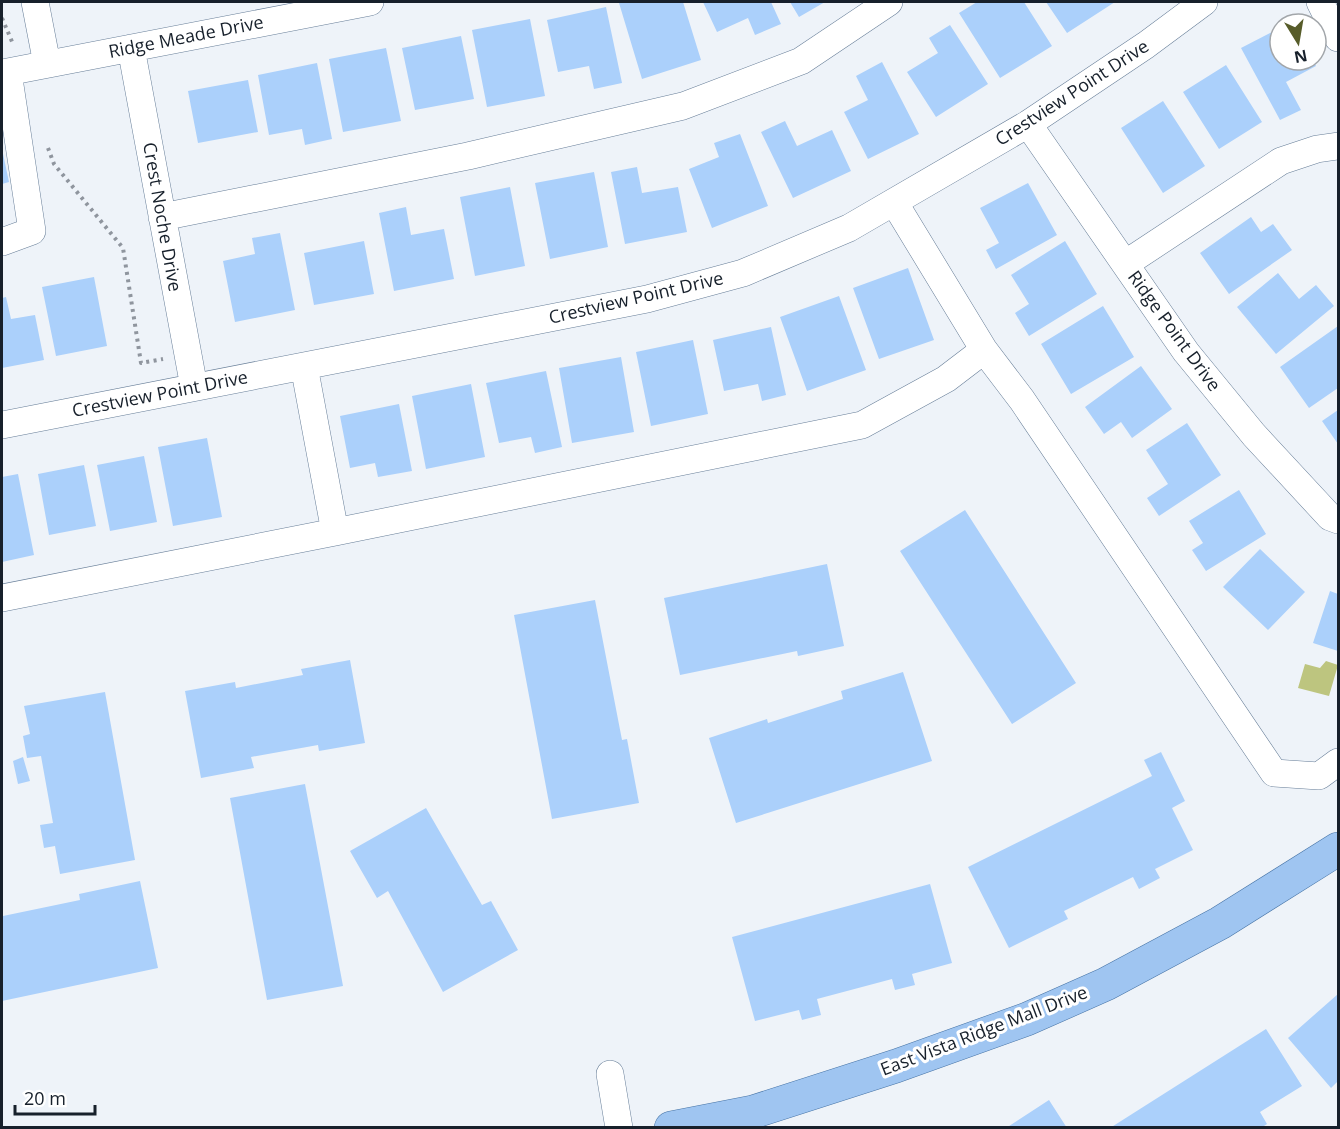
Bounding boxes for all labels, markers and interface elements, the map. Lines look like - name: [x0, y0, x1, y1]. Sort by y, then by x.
- street label: Ridge Meade Drive: [106, 9, 265, 63]
- north arrow: [1268, 12, 1328, 72]
- street label: Crestview Point Drive: [990, 34, 1153, 151]
- text: N: [1292, 45, 1309, 69]
- street label: Crest Noche Drive: [138, 140, 188, 293]
- street label: Crestview Point Drive: [546, 265, 725, 329]
- street label: Ridge Point Drive: [1123, 265, 1227, 396]
- street label: Crestview Point Drive: [70, 364, 250, 422]
- street label: East Vista Ridge Mall Drive: [877, 979, 1091, 1081]
- scale bar: [15, 1078, 94, 1116]
- text: 20 m: [24, 1086, 66, 1110]

